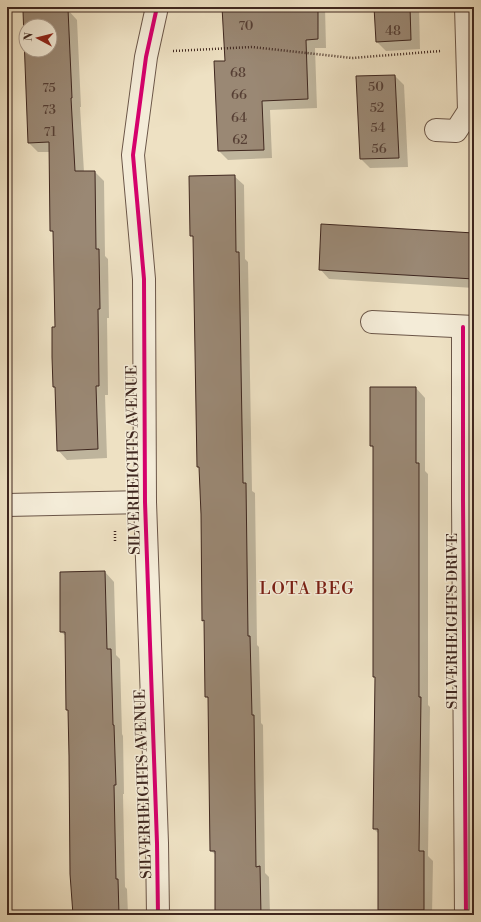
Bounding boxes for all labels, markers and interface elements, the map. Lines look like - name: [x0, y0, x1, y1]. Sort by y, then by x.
- north arrow: [18, 18, 58, 58]
- house number: 70: [239, 18, 254, 34]
- house number: 48: [385, 23, 401, 39]
- text: N: [22, 31, 37, 42]
- house number: 68: [230, 65, 246, 81]
- house number: 50: [368, 79, 384, 95]
- house number: 75: [42, 80, 56, 96]
- house number: 66: [231, 87, 247, 103]
- house number: 52: [370, 100, 384, 116]
- house number: 73: [42, 102, 56, 118]
- house number: 64: [231, 110, 247, 126]
- house number: 54: [370, 120, 386, 136]
- house number: 71: [44, 124, 57, 140]
- house number: 62: [232, 132, 248, 148]
- house number: 56: [371, 141, 387, 157]
- street label: SILVERHEIGHTS AVENUE: [122, 365, 145, 555]
- street label: SILVERHEIGHTS DRIVE: [443, 533, 462, 709]
- district label: LOTA BEG: [259, 578, 355, 600]
- street label: SILVERHEIGHTS AVENUE: [131, 689, 156, 879]

